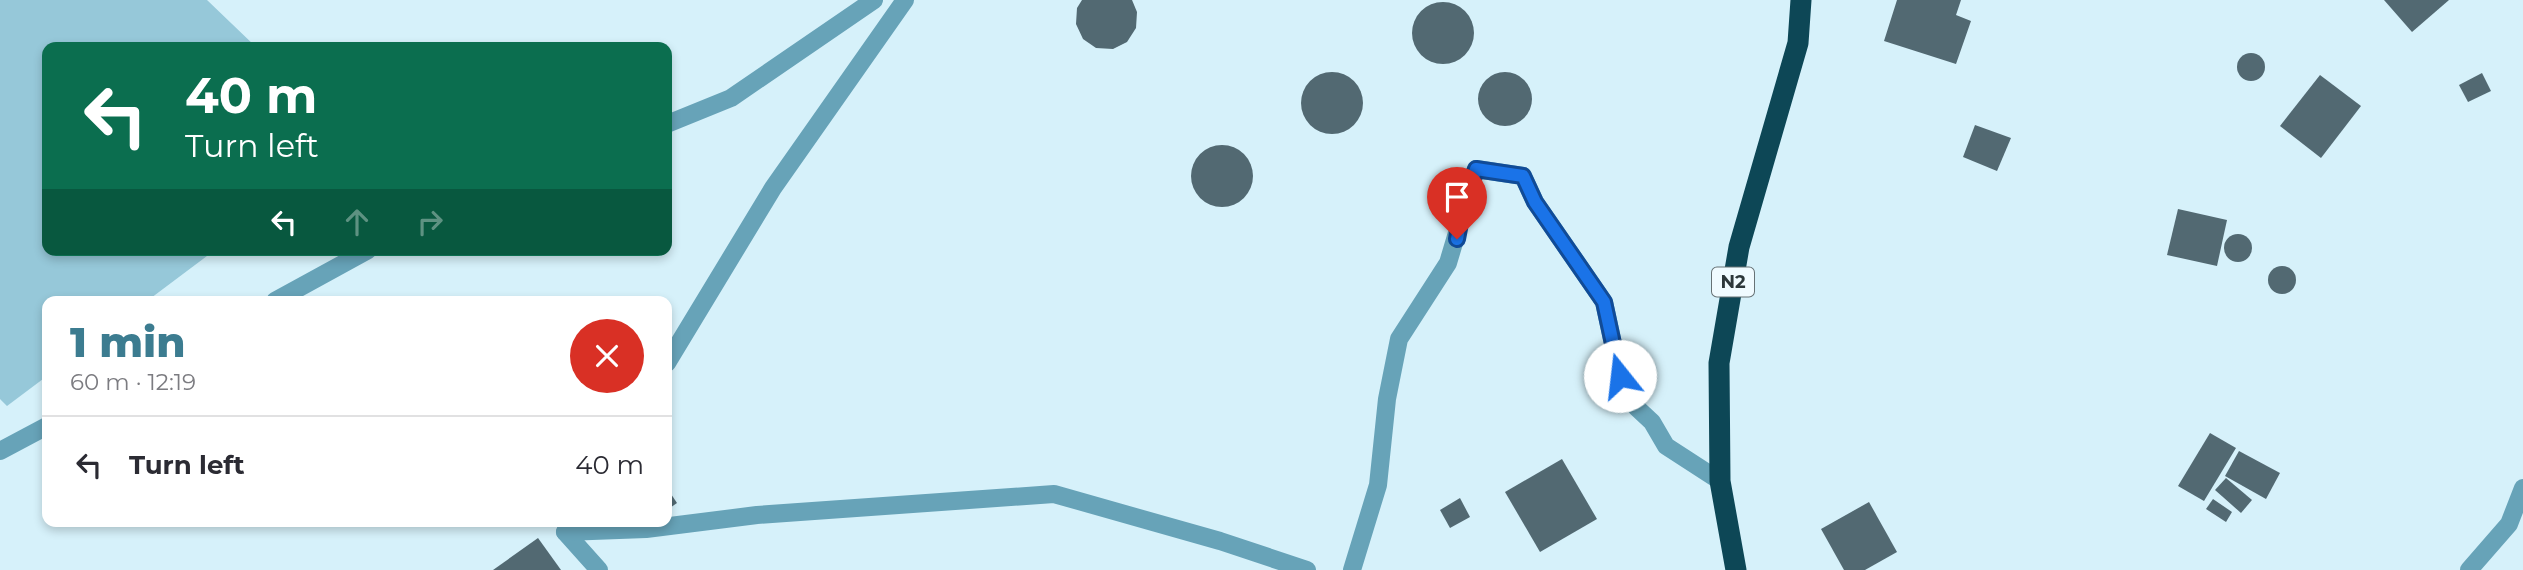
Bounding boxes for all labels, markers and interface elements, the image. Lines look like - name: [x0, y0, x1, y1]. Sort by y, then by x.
- text: 40 m: [185, 66, 317, 125]
- icon: left: [70, 70, 161, 161]
- text: Turn left: [185, 126, 319, 165]
- pin: [1427, 167, 1487, 239]
- icon: arrive: [1438, 178, 1476, 216]
- icon: left: [265, 203, 303, 241]
- icon: ahead: [338, 203, 376, 241]
- icon: right: [411, 203, 449, 241]
- road number: N2: [1712, 268, 1754, 296]
- text: 1 min: [70, 316, 186, 368]
- button: close: [570, 319, 644, 393]
- position arrow: [1583, 339, 1657, 413]
- text: 60 m · 12:19: [70, 368, 196, 396]
- icon: left: [70, 446, 108, 484]
- text: Turn left: [129, 449, 245, 481]
- text: 40 m: [575, 449, 644, 481]

